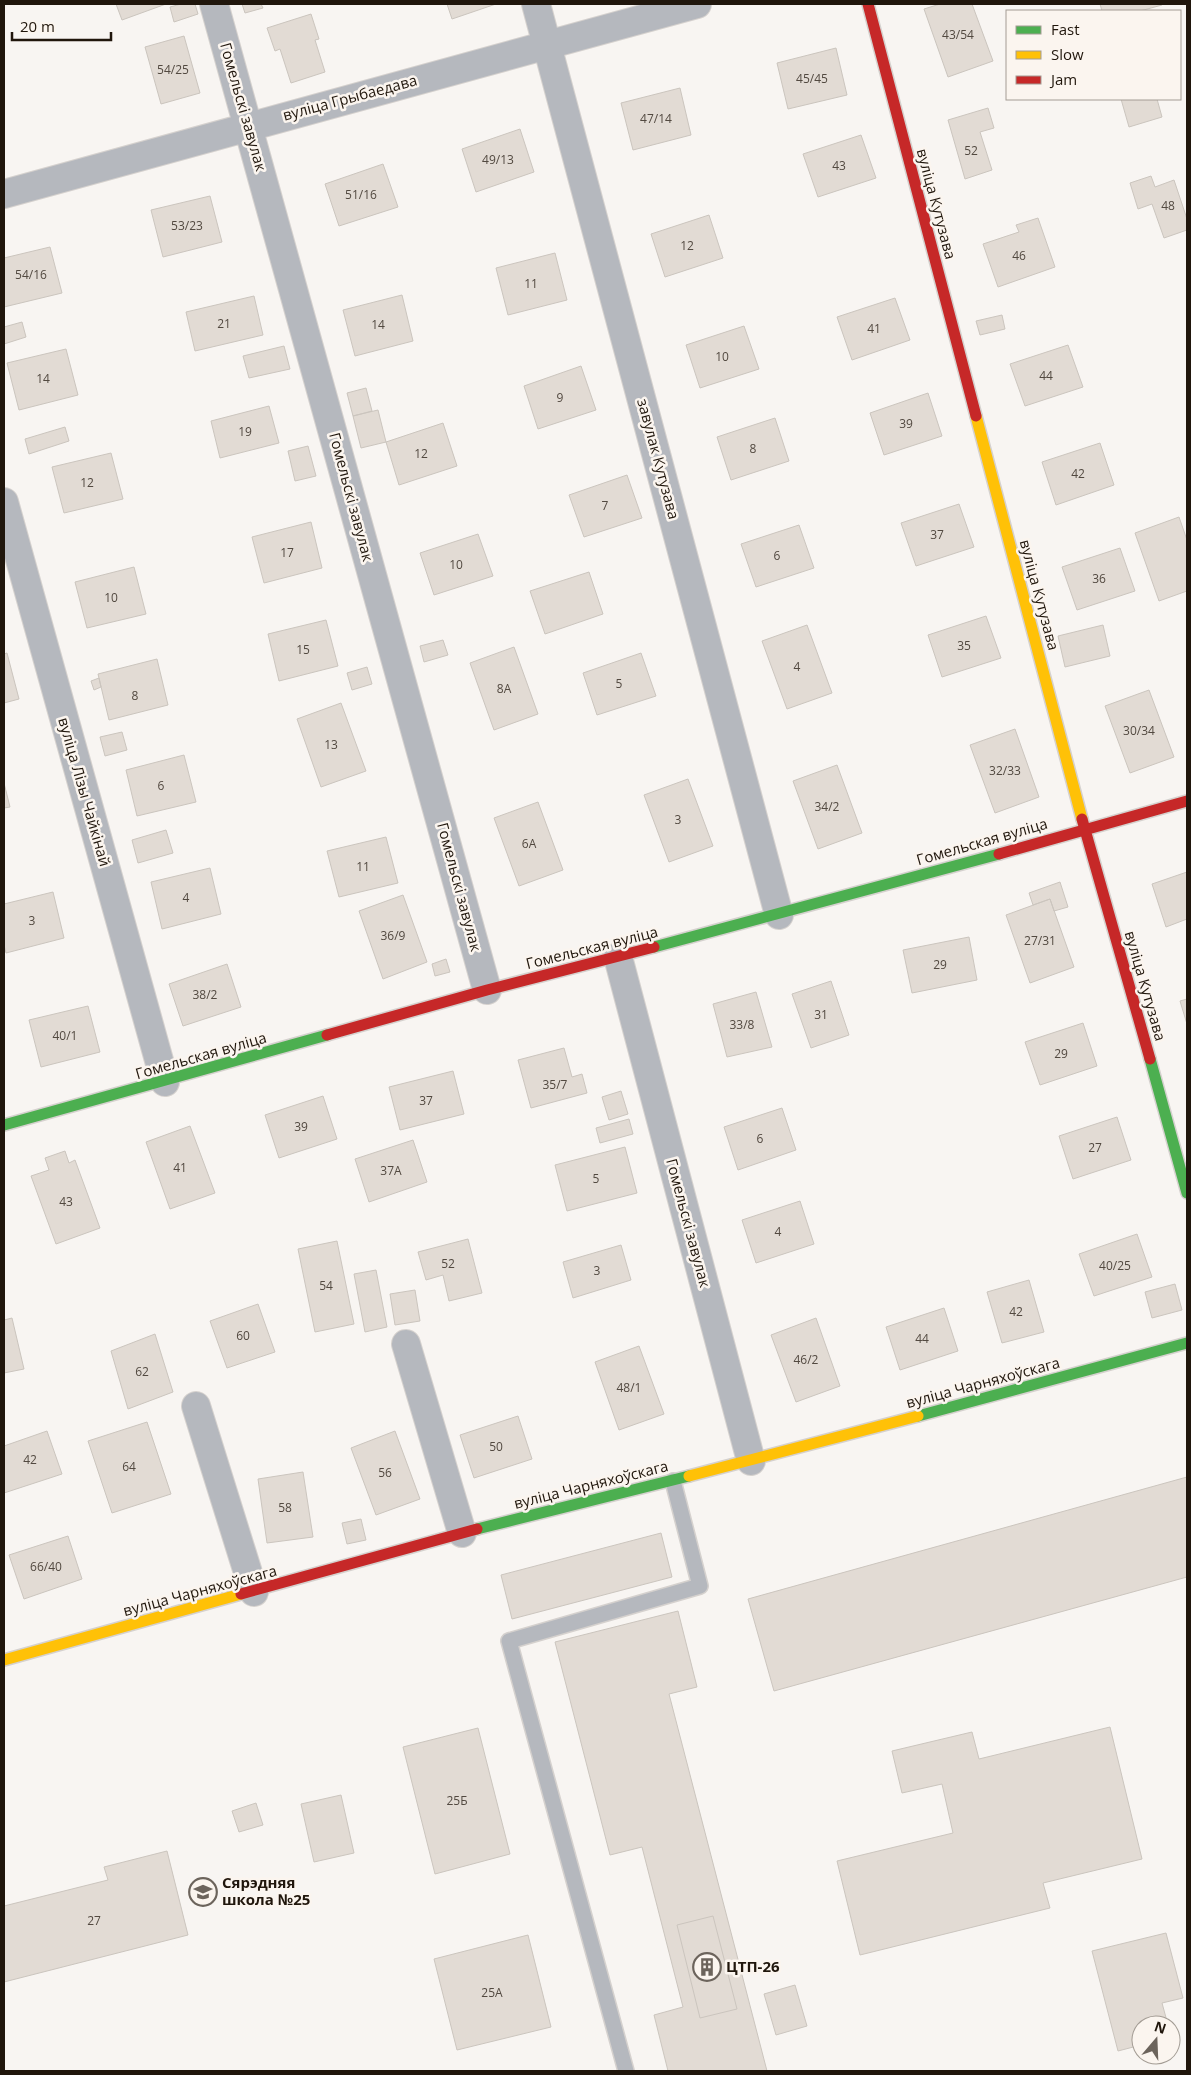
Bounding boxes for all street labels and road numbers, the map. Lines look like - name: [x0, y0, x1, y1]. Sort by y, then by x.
- street label: Гомельскі завулак: [216, 40, 272, 173]
- street label: вуліца Грыбаедава: [280, 69, 419, 125]
- street label: вуліца Кутузава: [913, 146, 961, 261]
- street label: завулак Кутузава: [633, 396, 685, 521]
- street label: Гомельскі завулак: [325, 430, 379, 564]
- street label: вуліца Кутузава: [1016, 537, 1064, 652]
- street label: вуліца Лізы Чайкінай: [54, 715, 116, 869]
- street label: Гомельская вуліца: [914, 813, 1050, 869]
- street label: Гомельскі завулак: [433, 820, 487, 954]
- street label: Гомельская вуліца: [524, 921, 660, 973]
- street label: вуліца Кутузава: [1121, 928, 1171, 1043]
- street label: Гомельская вуліца: [133, 1027, 269, 1083]
- street label: Гомельскі завулак: [662, 1156, 716, 1290]
- street label: вуліца Чарняхоўскага: [904, 1352, 1062, 1412]
- street label: вуліца Чарняхоўскага: [512, 1455, 670, 1513]
- street label: вуліца Чарняхоўскага: [121, 1560, 279, 1620]

